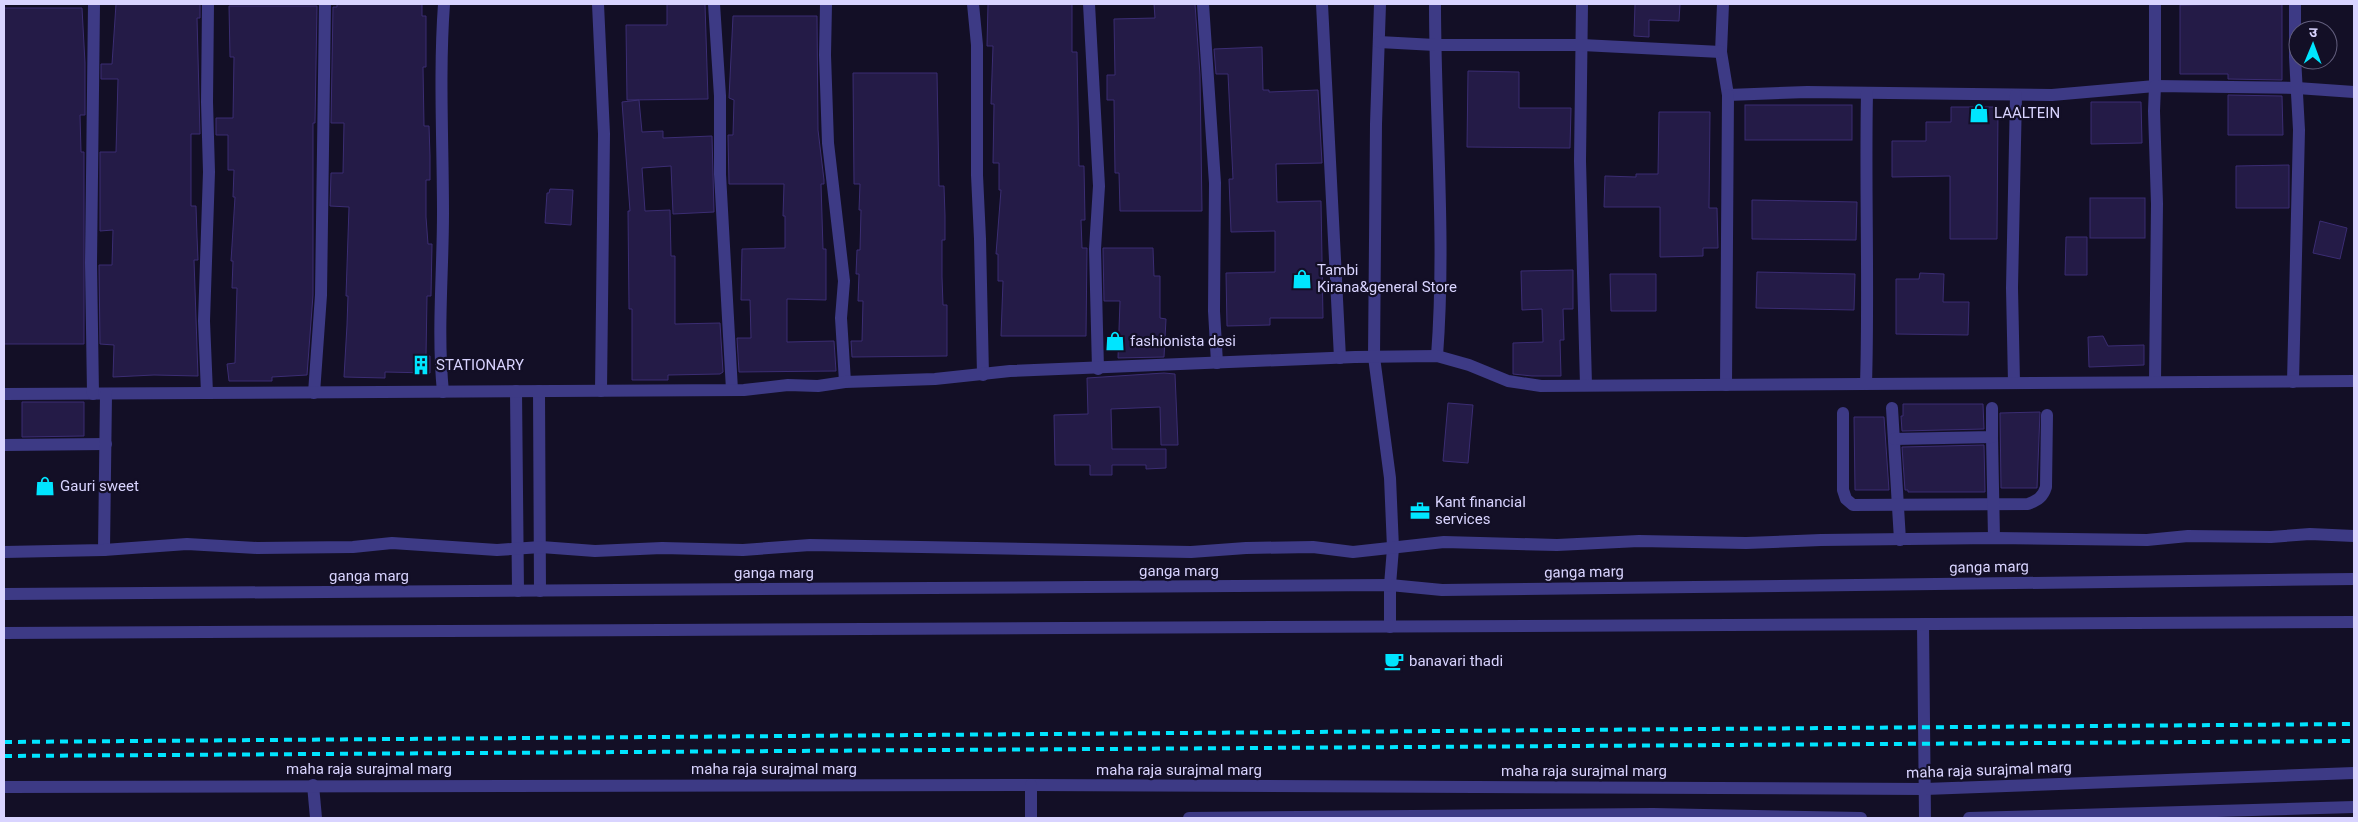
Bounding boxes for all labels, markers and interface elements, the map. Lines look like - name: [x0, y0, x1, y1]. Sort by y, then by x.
- north arrow: [2288, 20, 2338, 70]
- text: उ: [2309, 24, 2318, 40]
- shop icon: LAALTEIN: [1968, 102, 1990, 124]
- place label: LAALTEIN: [1994, 104, 2060, 122]
- place label: Tambi Kirana&general Store: [1317, 261, 1457, 296]
- shop icon: Tambi Kirana&general Store: [1291, 268, 1313, 290]
- shop icon: fashionista desi: [1104, 330, 1126, 352]
- place label: fashionista desi: [1130, 332, 1236, 350]
- building icon: STATIONARY: [410, 354, 432, 376]
- place label: STATIONARY: [436, 356, 524, 374]
- shop icon: Gauri sweet: [34, 475, 56, 497]
- place label: Gauri sweet: [60, 477, 139, 495]
- place label: Kant financial services: [1435, 493, 1526, 528]
- office icon: Kant financial services: [1409, 500, 1431, 522]
- street label: ganga marg: [1949, 557, 2029, 577]
- street label: ganga marg: [1139, 562, 1219, 580]
- street label: ganga marg: [1544, 562, 1624, 582]
- street label: ganga marg: [734, 564, 814, 582]
- street label: ganga marg: [329, 567, 409, 585]
- cafe icon: banavari thadi: [1383, 650, 1405, 672]
- place label: banavari thadi: [1409, 652, 1503, 670]
- street label: maha raja surajmal marg: [1906, 758, 2072, 782]
- street label: maha raja surajmal marg: [286, 760, 452, 778]
- street label: maha raja surajmal marg: [691, 760, 857, 778]
- street label: maha raja surajmal marg: [1096, 761, 1262, 779]
- street label: maha raja surajmal marg: [1501, 762, 1667, 780]

